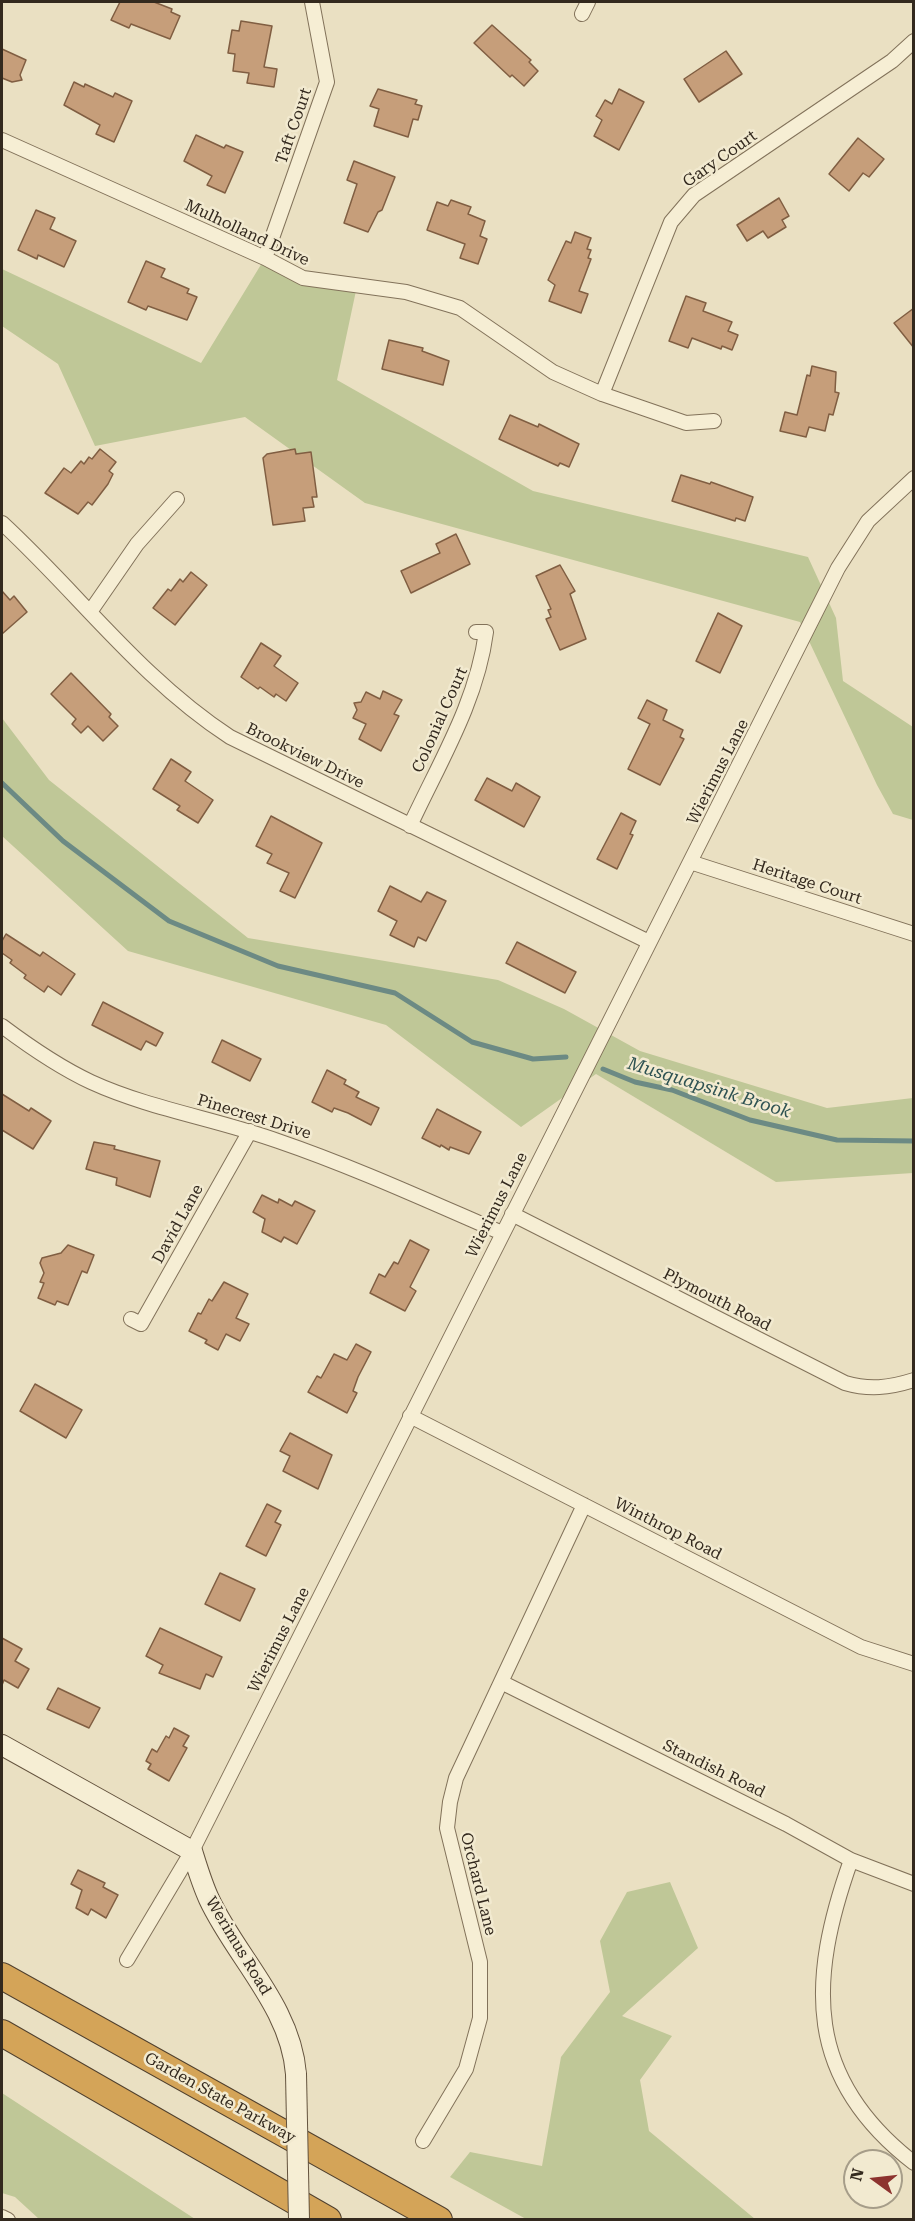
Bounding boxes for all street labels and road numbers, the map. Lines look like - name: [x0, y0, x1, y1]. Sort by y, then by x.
- street label: Taft Court: [272, 85, 316, 167]
- street label: Gary Court: [679, 126, 761, 192]
- street label: Mulholland Drive: [182, 196, 312, 270]
- street label: Colonial Court: [408, 664, 472, 776]
- street label: Wierimus Lane: [683, 716, 753, 828]
- street label: Brookview Drive: [243, 719, 367, 793]
- street label: Heritage Court: [750, 855, 864, 909]
- street label: Pinecrest Drive: [195, 1091, 313, 1143]
- street label: Wierimus Lane: [462, 1149, 532, 1261]
- street label: David Lane: [148, 1181, 208, 1267]
- street label: Plymouth Road: [660, 1265, 774, 1335]
- street label: Winthrop Road: [611, 1494, 725, 1564]
- street label: Wierimus Lane: [244, 1584, 314, 1696]
- street label: Standish Road: [660, 1736, 768, 1802]
- street label: Orchard Lane: [456, 1830, 500, 1938]
- street label: Werimus Road: [201, 1893, 275, 1999]
- street label: Garden State Parkway: [141, 2048, 299, 2148]

